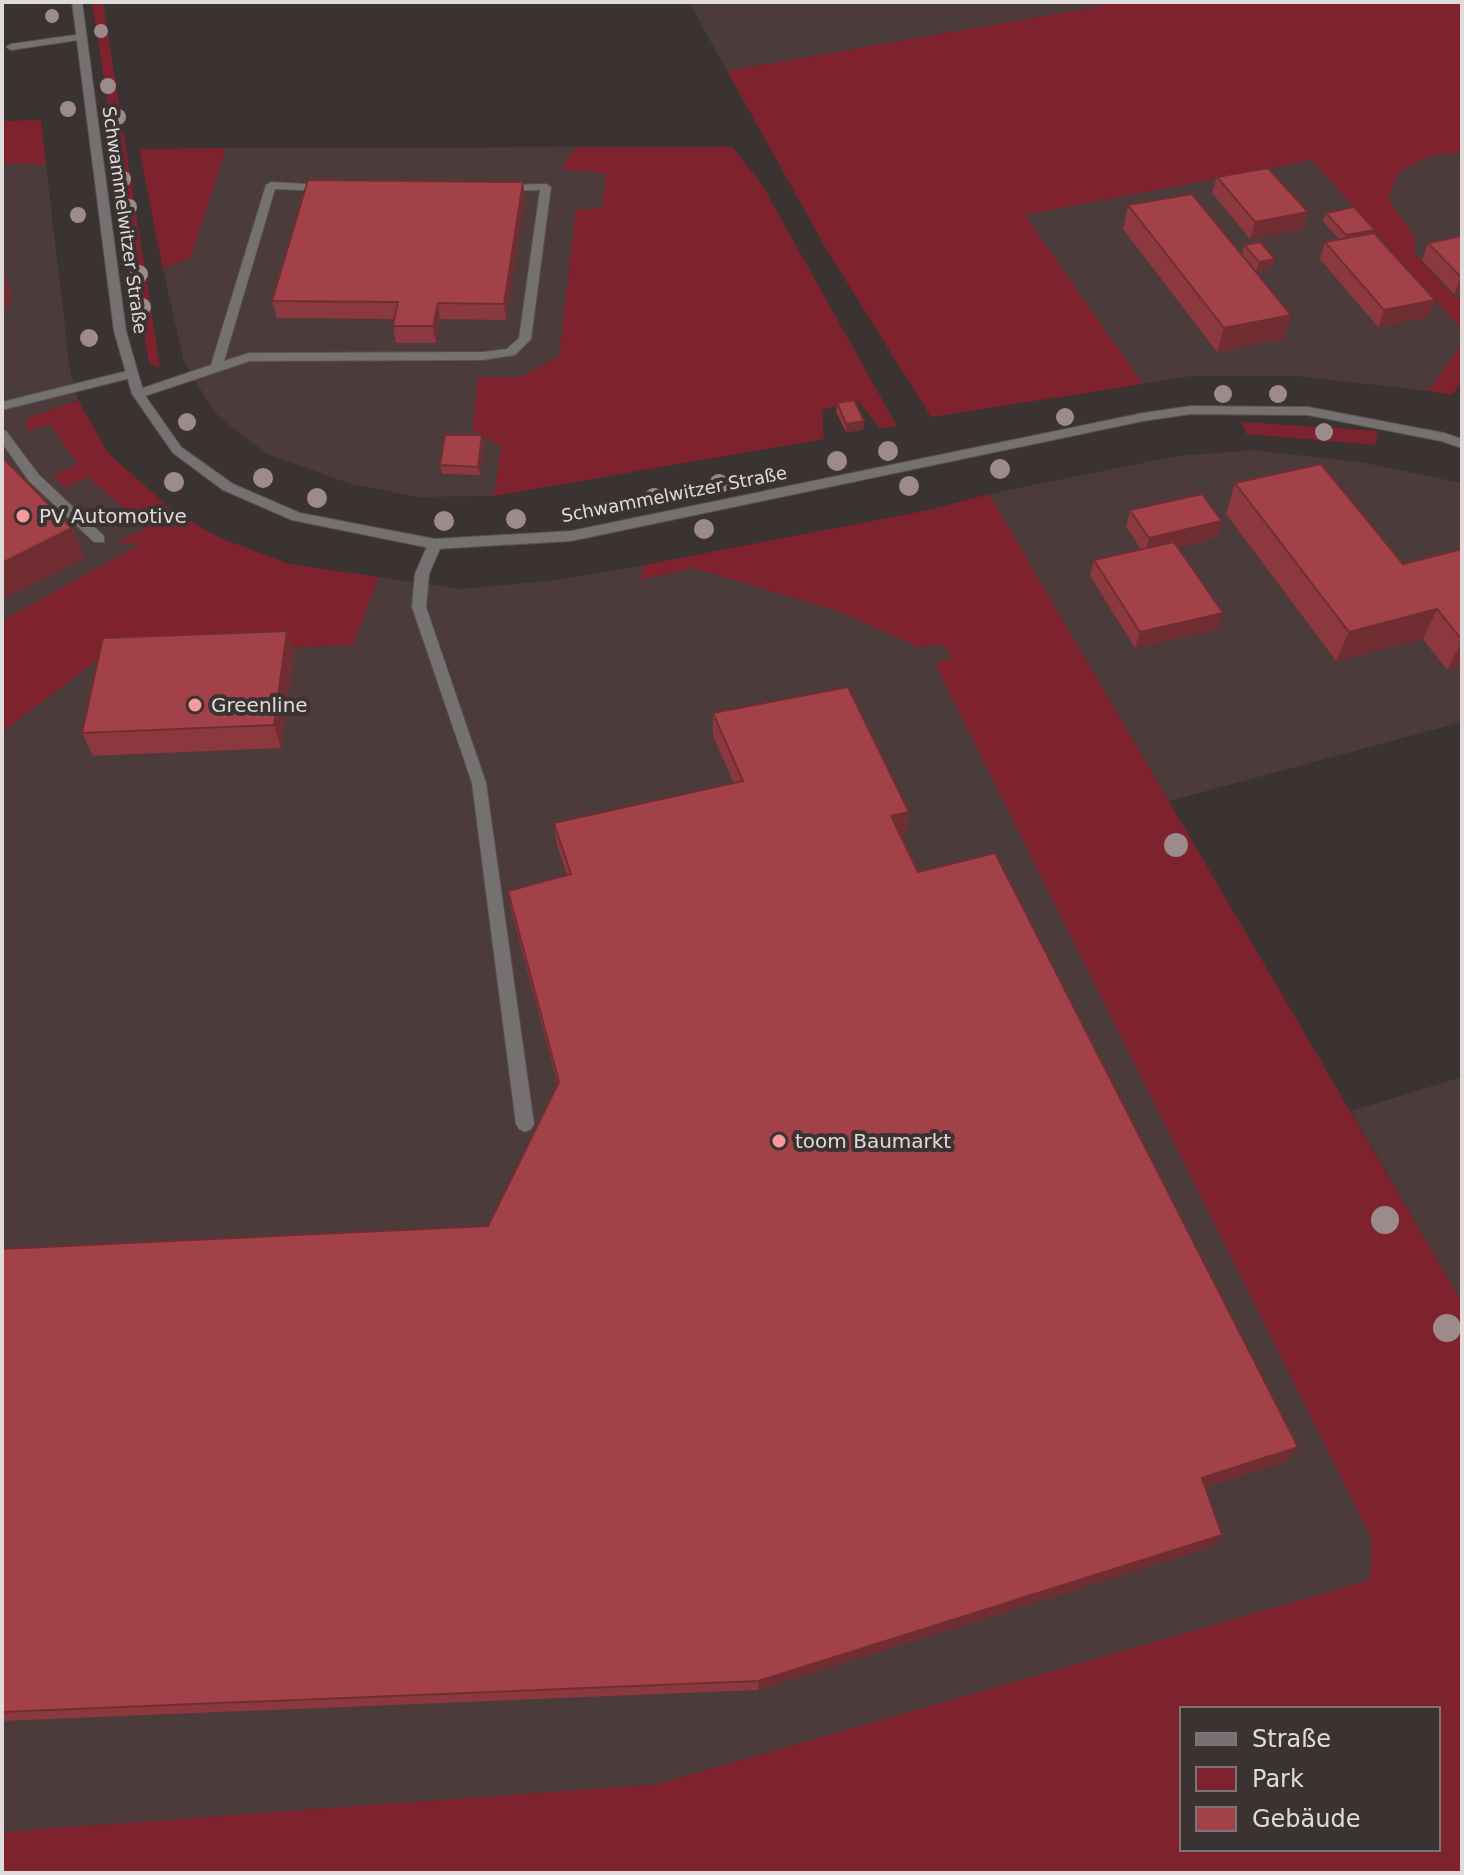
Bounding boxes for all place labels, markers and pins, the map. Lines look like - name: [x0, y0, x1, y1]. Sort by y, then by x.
- place label: PV Automotive: [39, 504, 187, 528]
- marker: PV Automotive: [14, 507, 32, 525]
- place label: Greenline: [211, 693, 308, 717]
- marker: Greenline: [186, 696, 204, 714]
- place label: toom Baumarkt: [795, 1129, 951, 1153]
- marker: toom Baumarkt: [770, 1132, 788, 1150]

